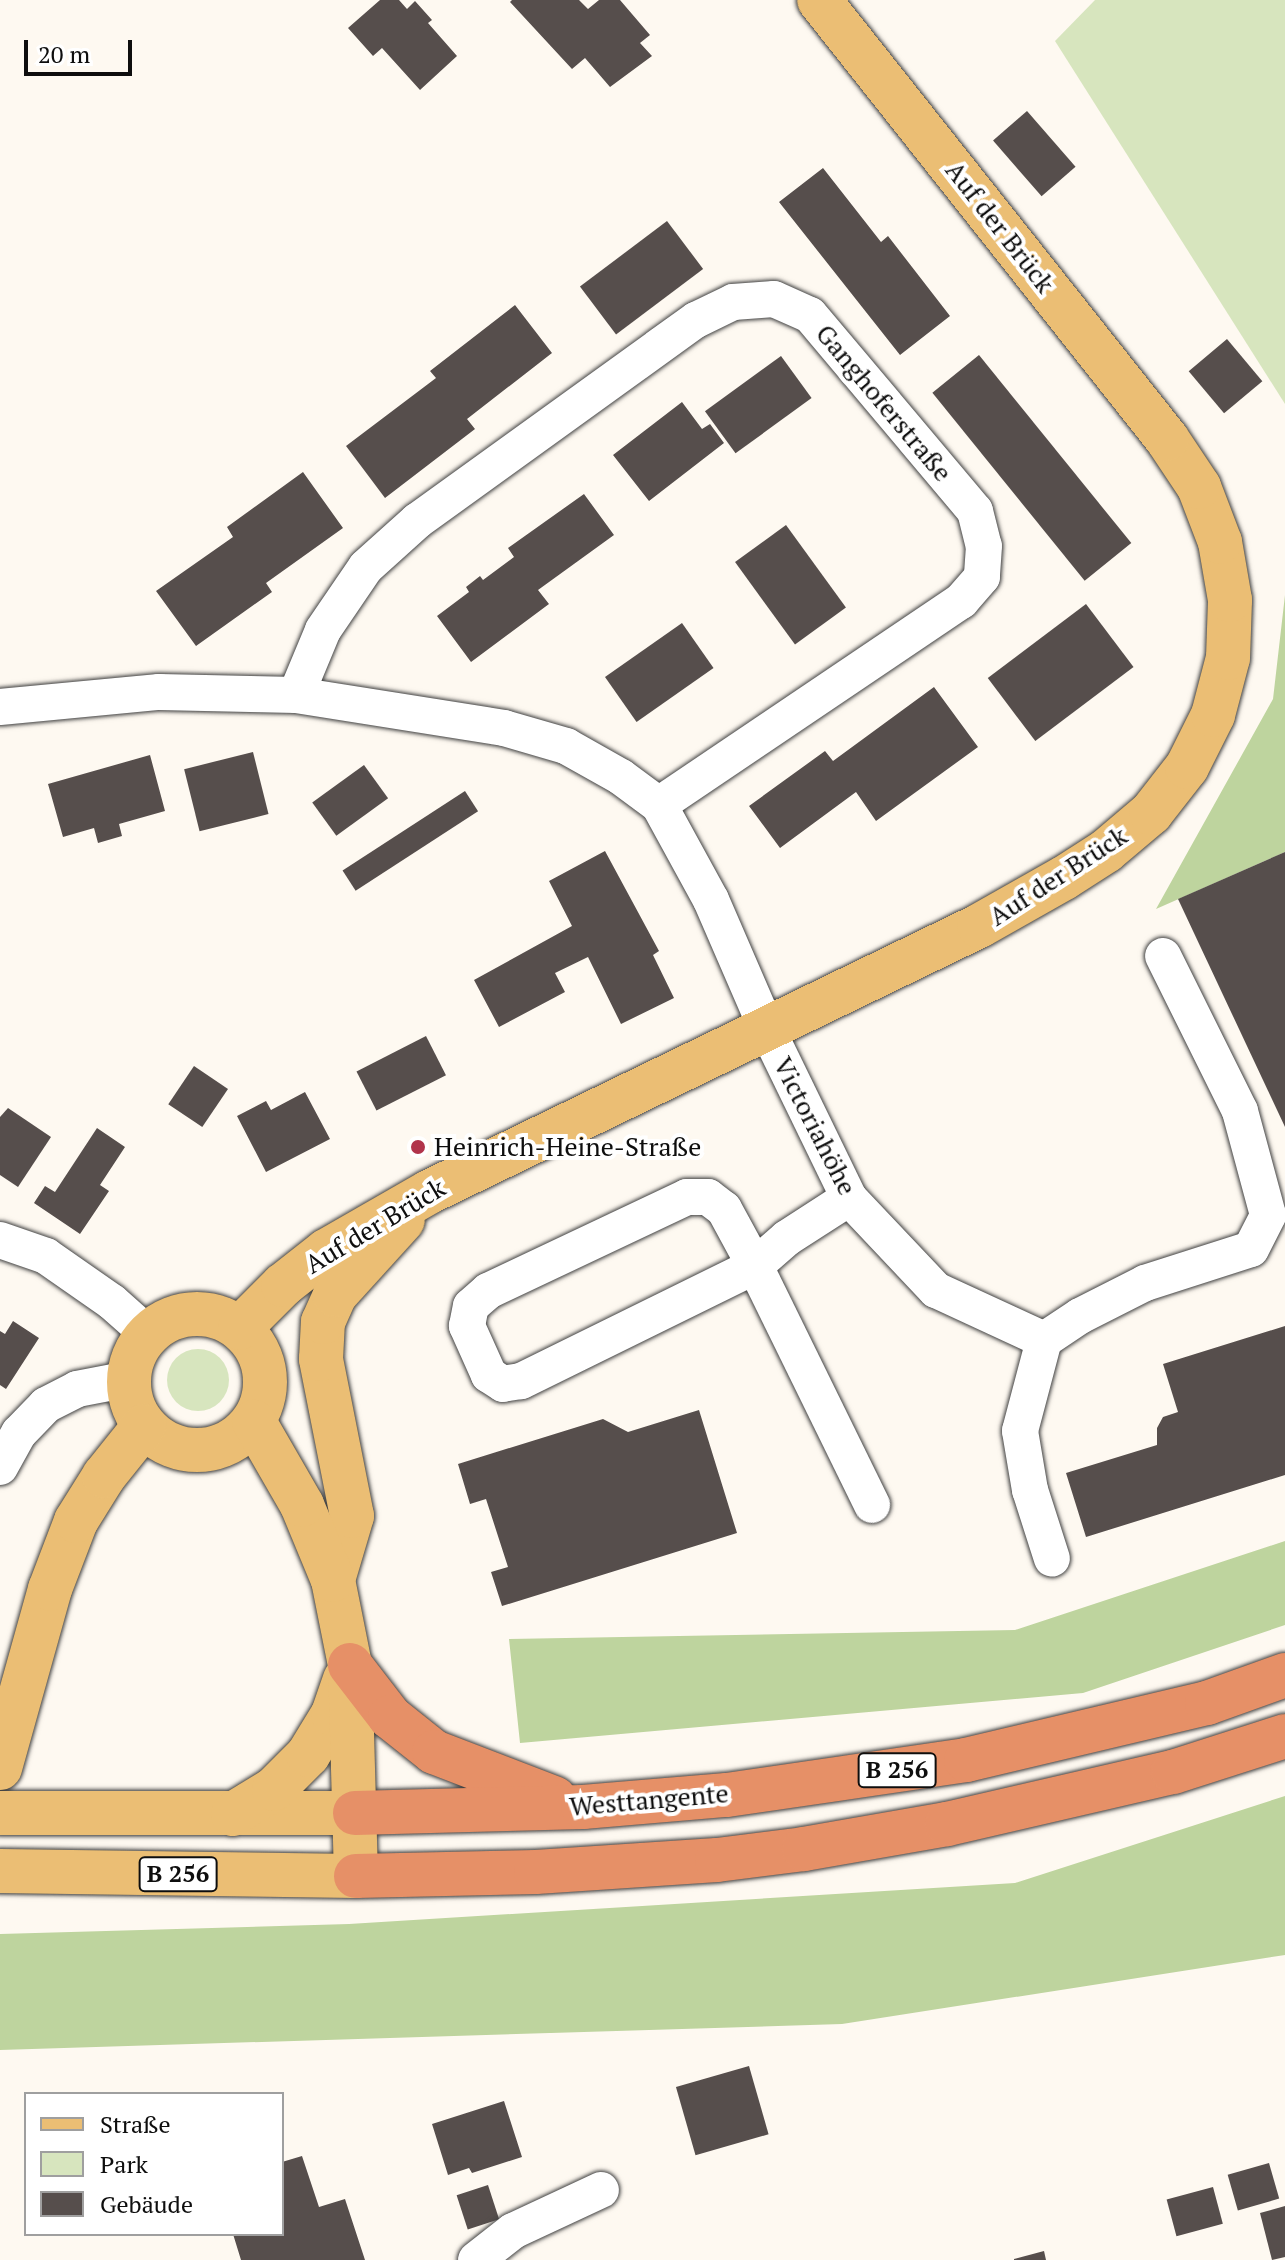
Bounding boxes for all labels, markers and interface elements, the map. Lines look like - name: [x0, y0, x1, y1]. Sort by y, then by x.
- scale bar: [28, 24, 136, 74]
- text: 20 m: [38, 38, 90, 70]
- street label: Auf der Brück: [939, 155, 1061, 299]
- street label: Ganghoferstraße: [809, 318, 959, 488]
- street label: Auf der Brück: [983, 820, 1133, 932]
- street label: Victoriahöhe: [767, 1052, 863, 1200]
- place label: Heinrich-Heine-Straße: [434, 1131, 701, 1163]
- marker: Heinrich-Heine-Straße: [409, 1138, 427, 1156]
- street label: Auf der Brück: [299, 1172, 451, 1280]
- road number: B 256: [857, 1750, 937, 1790]
- street label: Westtangente: [568, 1778, 730, 1822]
- road number: B 256: [138, 1854, 218, 1894]
- legend: [24, 2092, 284, 2236]
- text: Straße: [100, 2108, 171, 2140]
- text: Park: [100, 2148, 148, 2180]
- text: Gebäude: [100, 2188, 193, 2220]

